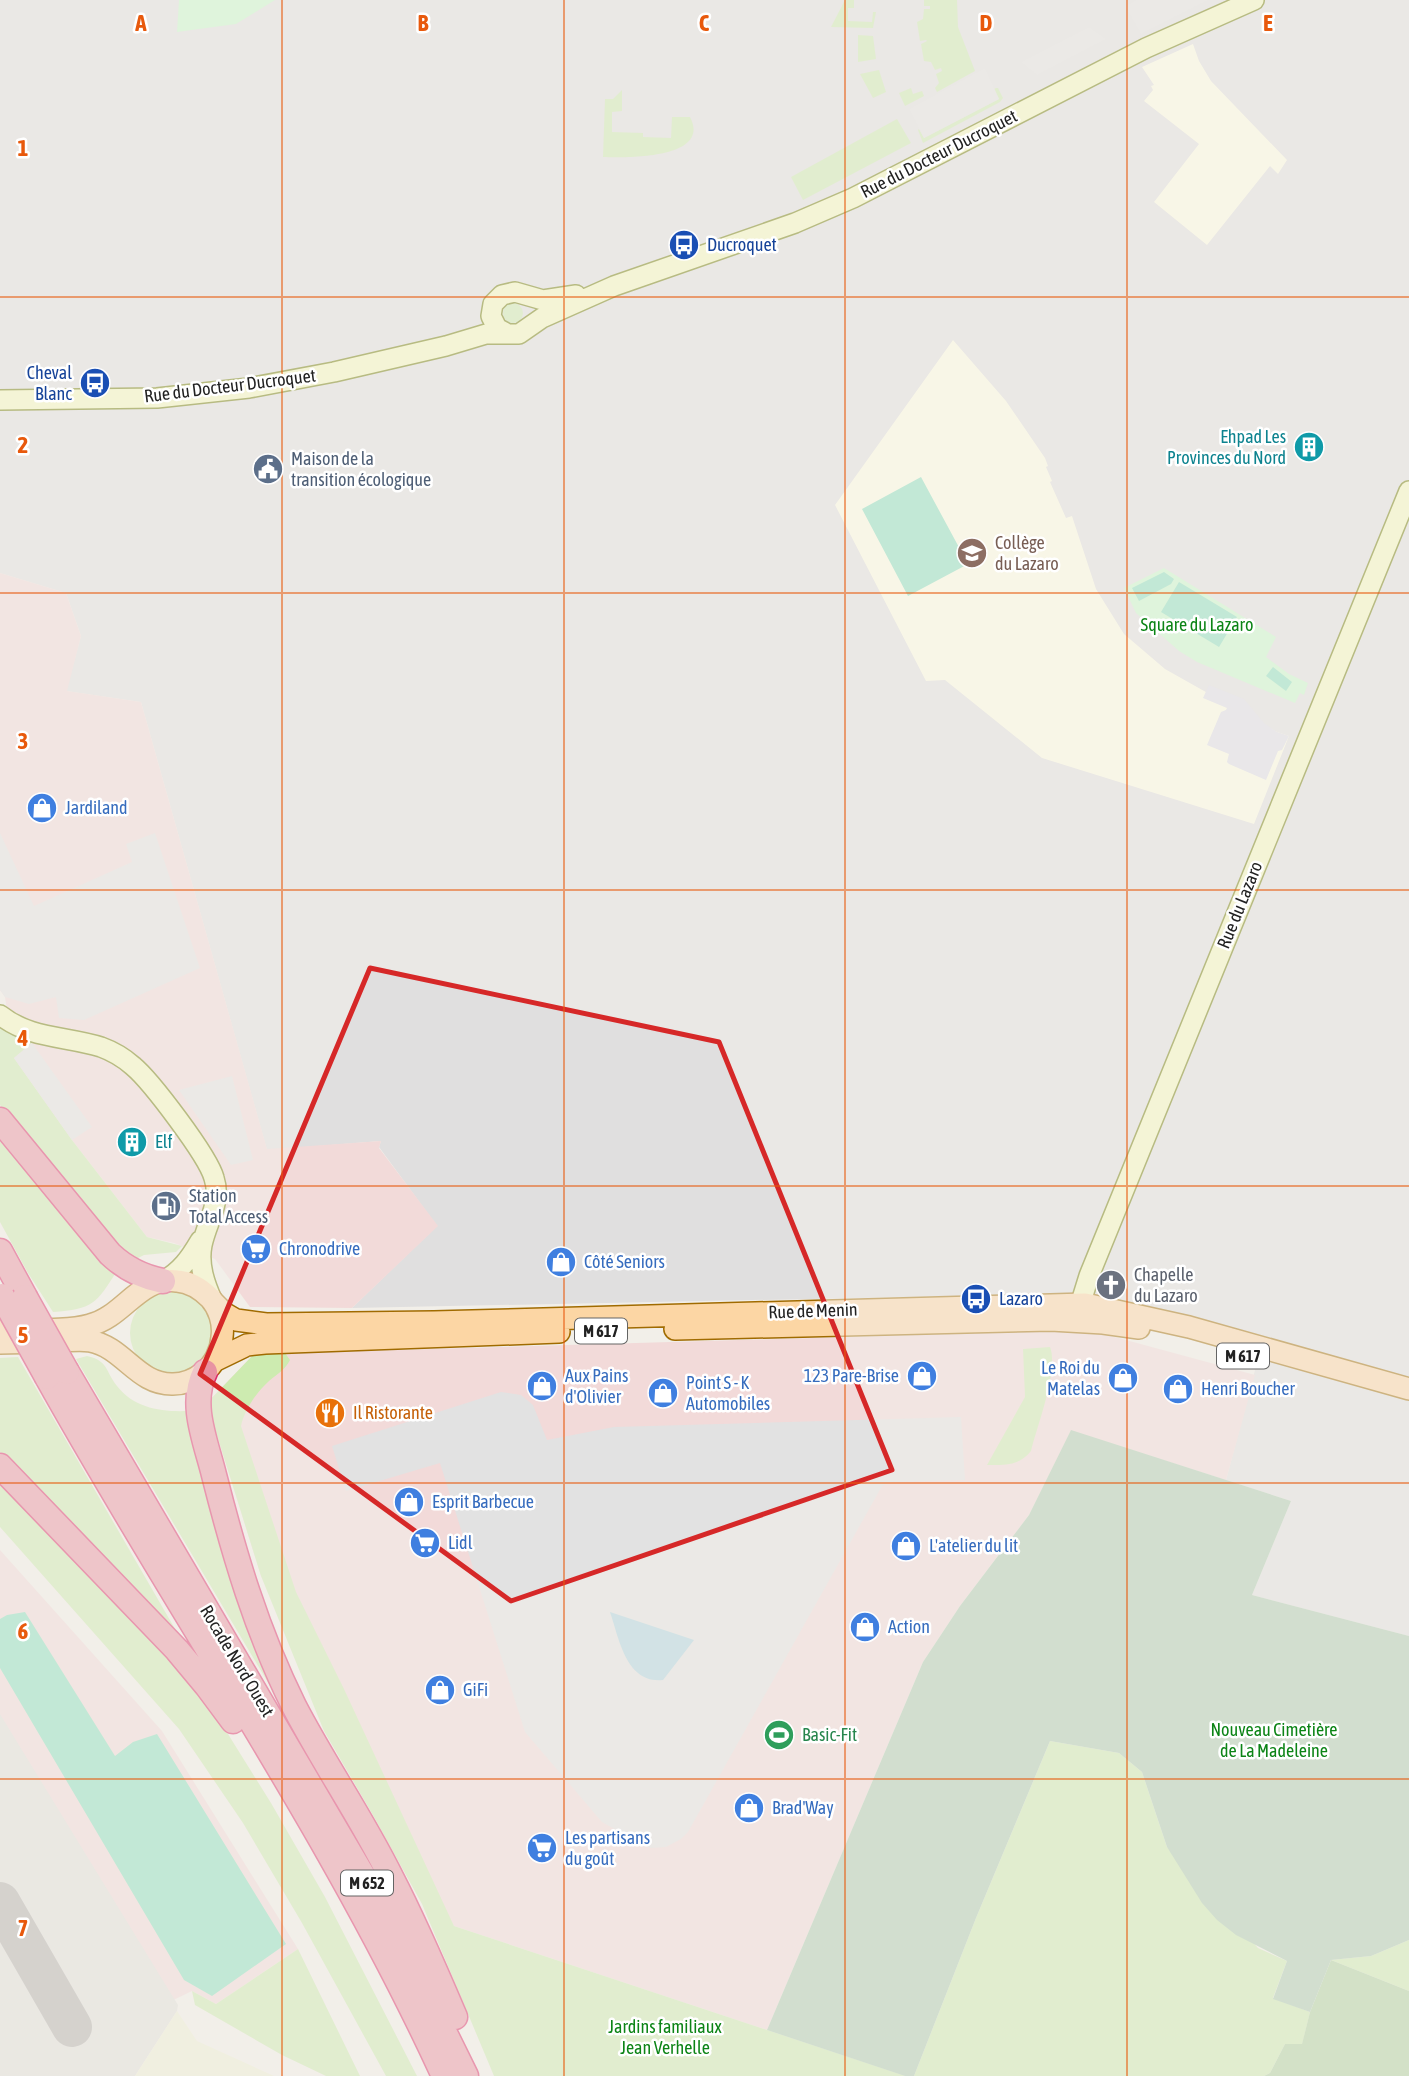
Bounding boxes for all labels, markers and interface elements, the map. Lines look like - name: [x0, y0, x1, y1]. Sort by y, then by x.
- text: A: [134, 10, 147, 36]
- text: B: [418, 10, 429, 36]
- text: C: [699, 10, 710, 36]
- text: D: [980, 10, 993, 36]
- text: E: [1263, 10, 1273, 36]
- street label: Rue du Docteur Ducroquet: [857, 105, 1020, 202]
- text: 1: [18, 135, 29, 161]
- bus stop icon: Ducroquet: [667, 228, 701, 262]
- place label: Ducroquet: [707, 234, 777, 255]
- place label: Cheval Blanc: [27, 362, 72, 404]
- street label: Rue du Docteur Ducroquet: [143, 365, 317, 406]
- bus stop icon: Cheval Blanc: [78, 366, 112, 400]
- place label: Ehpad Les Provinces du Nord: [1167, 426, 1286, 468]
- building icon: Ehpad Les Provinces du Nord: [1292, 430, 1326, 464]
- text: 2: [18, 432, 28, 458]
- place label: Maison de la transition écologique: [291, 448, 431, 490]
- public building icon: Maison de la transition écologique: [251, 452, 285, 486]
- place label: Collège du Lazaro: [995, 532, 1059, 574]
- school or university icon: Collège du Lazaro: [955, 536, 989, 570]
- park label: Square du Lazaro: [1141, 614, 1253, 635]
- text: 3: [18, 728, 28, 754]
- shop icon: Jardiland: [25, 791, 59, 825]
- place label: Jardiland: [65, 797, 128, 818]
- street label: Rue du Lazaro: [1213, 858, 1267, 951]
- text: 4: [17, 1025, 29, 1051]
- building icon: Elf: [115, 1125, 149, 1159]
- place label: Elf: [155, 1131, 172, 1152]
- place label: Station Total Access: [189, 1185, 268, 1227]
- fuel station icon: Station Total Access: [149, 1189, 183, 1223]
- supermarket icon: Chronodrive: [239, 1232, 273, 1266]
- place label: Chronodrive: [279, 1238, 360, 1259]
- shop icon: Côté Seniors: [544, 1245, 578, 1279]
- place label: Côté Seniors: [584, 1251, 665, 1272]
- place label: Chapelle du Lazaro: [1134, 1264, 1198, 1306]
- church icon: Chapelle du Lazaro: [1094, 1268, 1128, 1302]
- bus stop icon: Lazaro: [959, 1282, 993, 1316]
- place label: Lazaro: [999, 1288, 1043, 1309]
- street label: Rue de Menin: [768, 1298, 858, 1323]
- road number: M 617: [575, 1318, 627, 1344]
- text: 5: [18, 1322, 29, 1348]
- road number: M 617: [1217, 1344, 1269, 1368]
- place label: Le Roi du Matelas: [1041, 1357, 1100, 1399]
- shop icon: 123 Pare-Brise: [905, 1359, 939, 1393]
- shop icon: Le Roi du Matelas: [1106, 1361, 1140, 1395]
- place label: Aux Pains d'Olivier: [565, 1365, 628, 1407]
- place label: 123 Pare-Brise: [804, 1365, 899, 1386]
- shop icon: Aux Pains d'Olivier: [525, 1369, 559, 1403]
- place label: Point S - K Automobiles: [686, 1372, 770, 1414]
- shop icon: Henri Boucher: [1161, 1372, 1195, 1406]
- shop icon: Point S - K Automobiles: [646, 1376, 680, 1410]
- place label: Henri Boucher: [1201, 1378, 1296, 1399]
- restaurant icon: Il Ristorante: [313, 1396, 347, 1430]
- place label: Il Ristorante: [353, 1402, 433, 1423]
- shop icon: Esprit Barbecue: [392, 1485, 426, 1519]
- place label: Esprit Barbecue: [432, 1491, 534, 1512]
- supermarket icon: Lidl: [408, 1526, 442, 1560]
- shop icon: L'atelier du lit: [889, 1529, 923, 1563]
- place label: Lidl: [448, 1532, 473, 1553]
- place label: L'atelier du lit: [929, 1535, 1018, 1556]
- street label: Rocade Nord Ouest: [196, 1601, 279, 1720]
- shop icon: Action: [848, 1610, 882, 1644]
- place label: Action: [888, 1616, 930, 1637]
- text: 6: [18, 1618, 29, 1644]
- shop icon: GiFi: [423, 1673, 457, 1707]
- place label: GiFi: [463, 1679, 488, 1700]
- sports icon: Basic-Fit: [762, 1718, 796, 1752]
- park label: Nouveau Cimetière de La Madeleine: [1210, 1719, 1338, 1761]
- place label: Basic-Fit: [802, 1724, 857, 1745]
- shop icon: Brad'Way: [732, 1791, 766, 1825]
- place label: Brad'Way: [772, 1797, 834, 1818]
- place label: Les partisans du goût: [565, 1827, 650, 1869]
- supermarket icon: Les partisans du goût: [525, 1831, 559, 1865]
- road number: M 652: [341, 1870, 393, 1896]
- text: 7: [18, 1915, 28, 1941]
- park label: Jardins familiaux Jean Verhelle: [608, 2016, 722, 2058]

